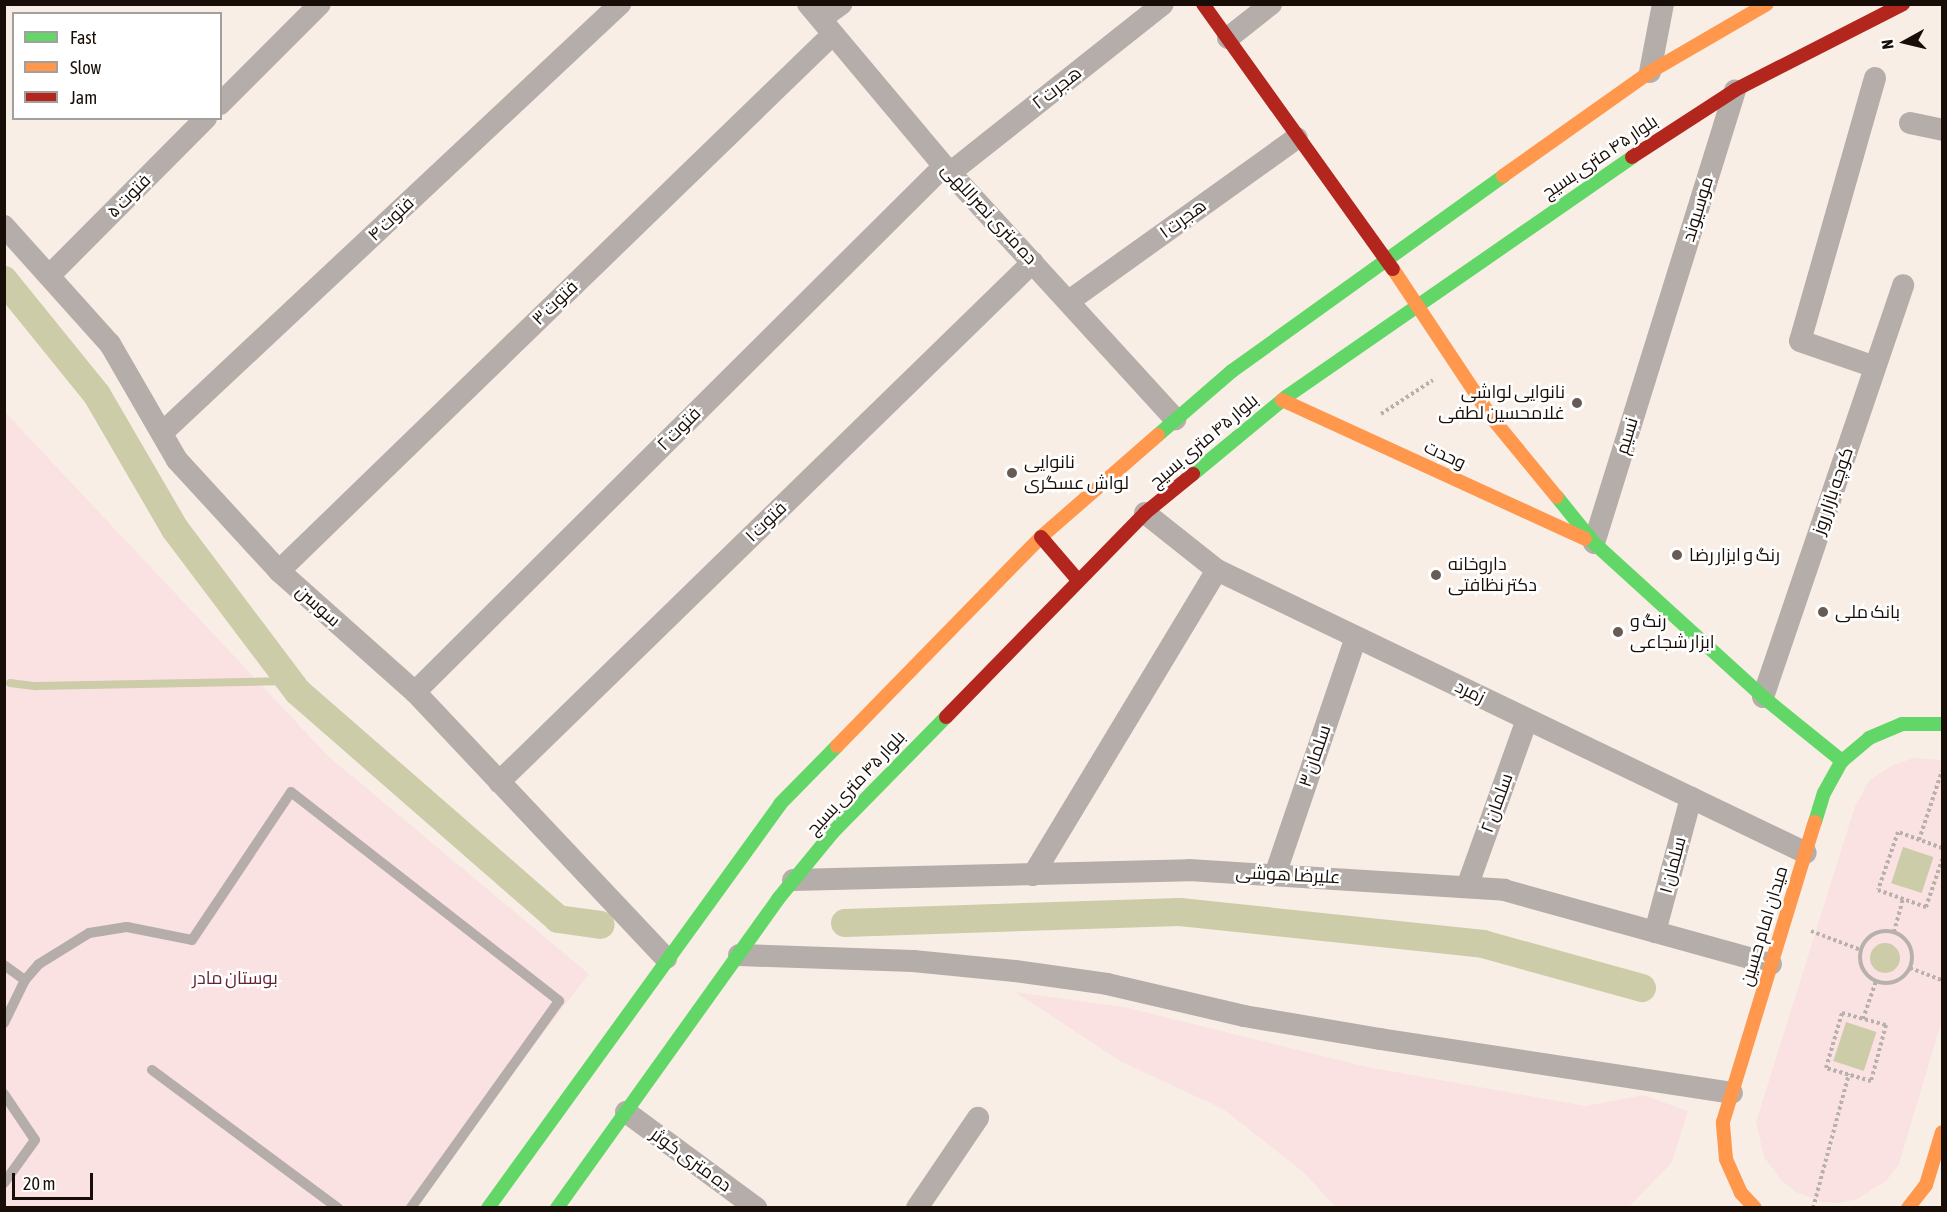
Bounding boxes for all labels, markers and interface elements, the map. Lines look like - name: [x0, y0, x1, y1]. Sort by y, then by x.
- legend: [12, 12, 222, 120]
- north arrow: [1875, 12, 1935, 72]
- text: Fast: [70, 27, 97, 48]
- text: N: [1878, 39, 1897, 50]
- text: Slow: [70, 57, 101, 78]
- street label: هجرت ۲: [1028, 62, 1086, 114]
- text: Jam: [70, 87, 97, 108]
- street label: بلوار ۴۵ متری بسیج: [1538, 110, 1662, 204]
- street label: ده متری نصراللهی: [937, 159, 1041, 269]
- street label: فتوت ۵: [103, 170, 155, 222]
- street label: موسیوند: [1678, 174, 1718, 244]
- street label: فتوت ۴: [363, 192, 419, 246]
- street label: هجرت ۱: [1155, 195, 1211, 243]
- street label: فتوت ۳: [528, 276, 582, 330]
- place label: نانوایی لواشی غلامحسین لطفی: [1438, 382, 1565, 424]
- street label: بلوار ۴۵ متری بسیج: [1145, 389, 1263, 493]
- marker: نانوایی لواشی غلامحسین لطفی: [1570, 396, 1584, 410]
- street label: فتوت ۲: [653, 403, 705, 455]
- street label: نسیم: [1611, 415, 1643, 457]
- street label: وحدت: [1421, 436, 1469, 474]
- street label: کوچه بازار روز: [1808, 445, 1858, 537]
- place label: نانوایی لواش عسگری: [1024, 452, 1129, 494]
- marker: نانوایی لواش عسگری: [1005, 466, 1019, 480]
- street label: فتوت ۱: [741, 497, 791, 547]
- place label: رنگ و ابزار رضا: [1689, 544, 1780, 566]
- marker: رنگ و ابزار رضا: [1670, 548, 1684, 562]
- place label: داروخانه دکتر نظافتی: [1448, 554, 1537, 596]
- marker: داروخانه دکتر نظافتی: [1429, 568, 1443, 582]
- street label: سوسن: [291, 580, 345, 632]
- place label: بانک ملی: [1835, 601, 1900, 623]
- marker: بانک ملی: [1816, 605, 1830, 619]
- place label: رنگ و ابزار شجاعی: [1630, 611, 1715, 654]
- marker: رنگ و ابزار شجاعی: [1611, 625, 1625, 639]
- street label: زمرد: [1452, 676, 1488, 708]
- street label: سلمان ۳: [1294, 722, 1336, 790]
- street label: بلوار ۴۵ متری بسیج: [802, 726, 910, 840]
- street label: سلمان ۲: [1476, 770, 1518, 836]
- street label: سلمان ۱: [1655, 834, 1691, 896]
- street label: علیرضا هوشی: [1235, 861, 1341, 889]
- street label: میدان امام حسین: [1735, 863, 1793, 989]
- park label: بوستان مادر: [192, 967, 278, 989]
- street label: ده متری کوثر: [646, 1124, 736, 1196]
- scale bar: [15, 1161, 96, 1199]
- text: 20 m: [23, 1173, 55, 1194]

